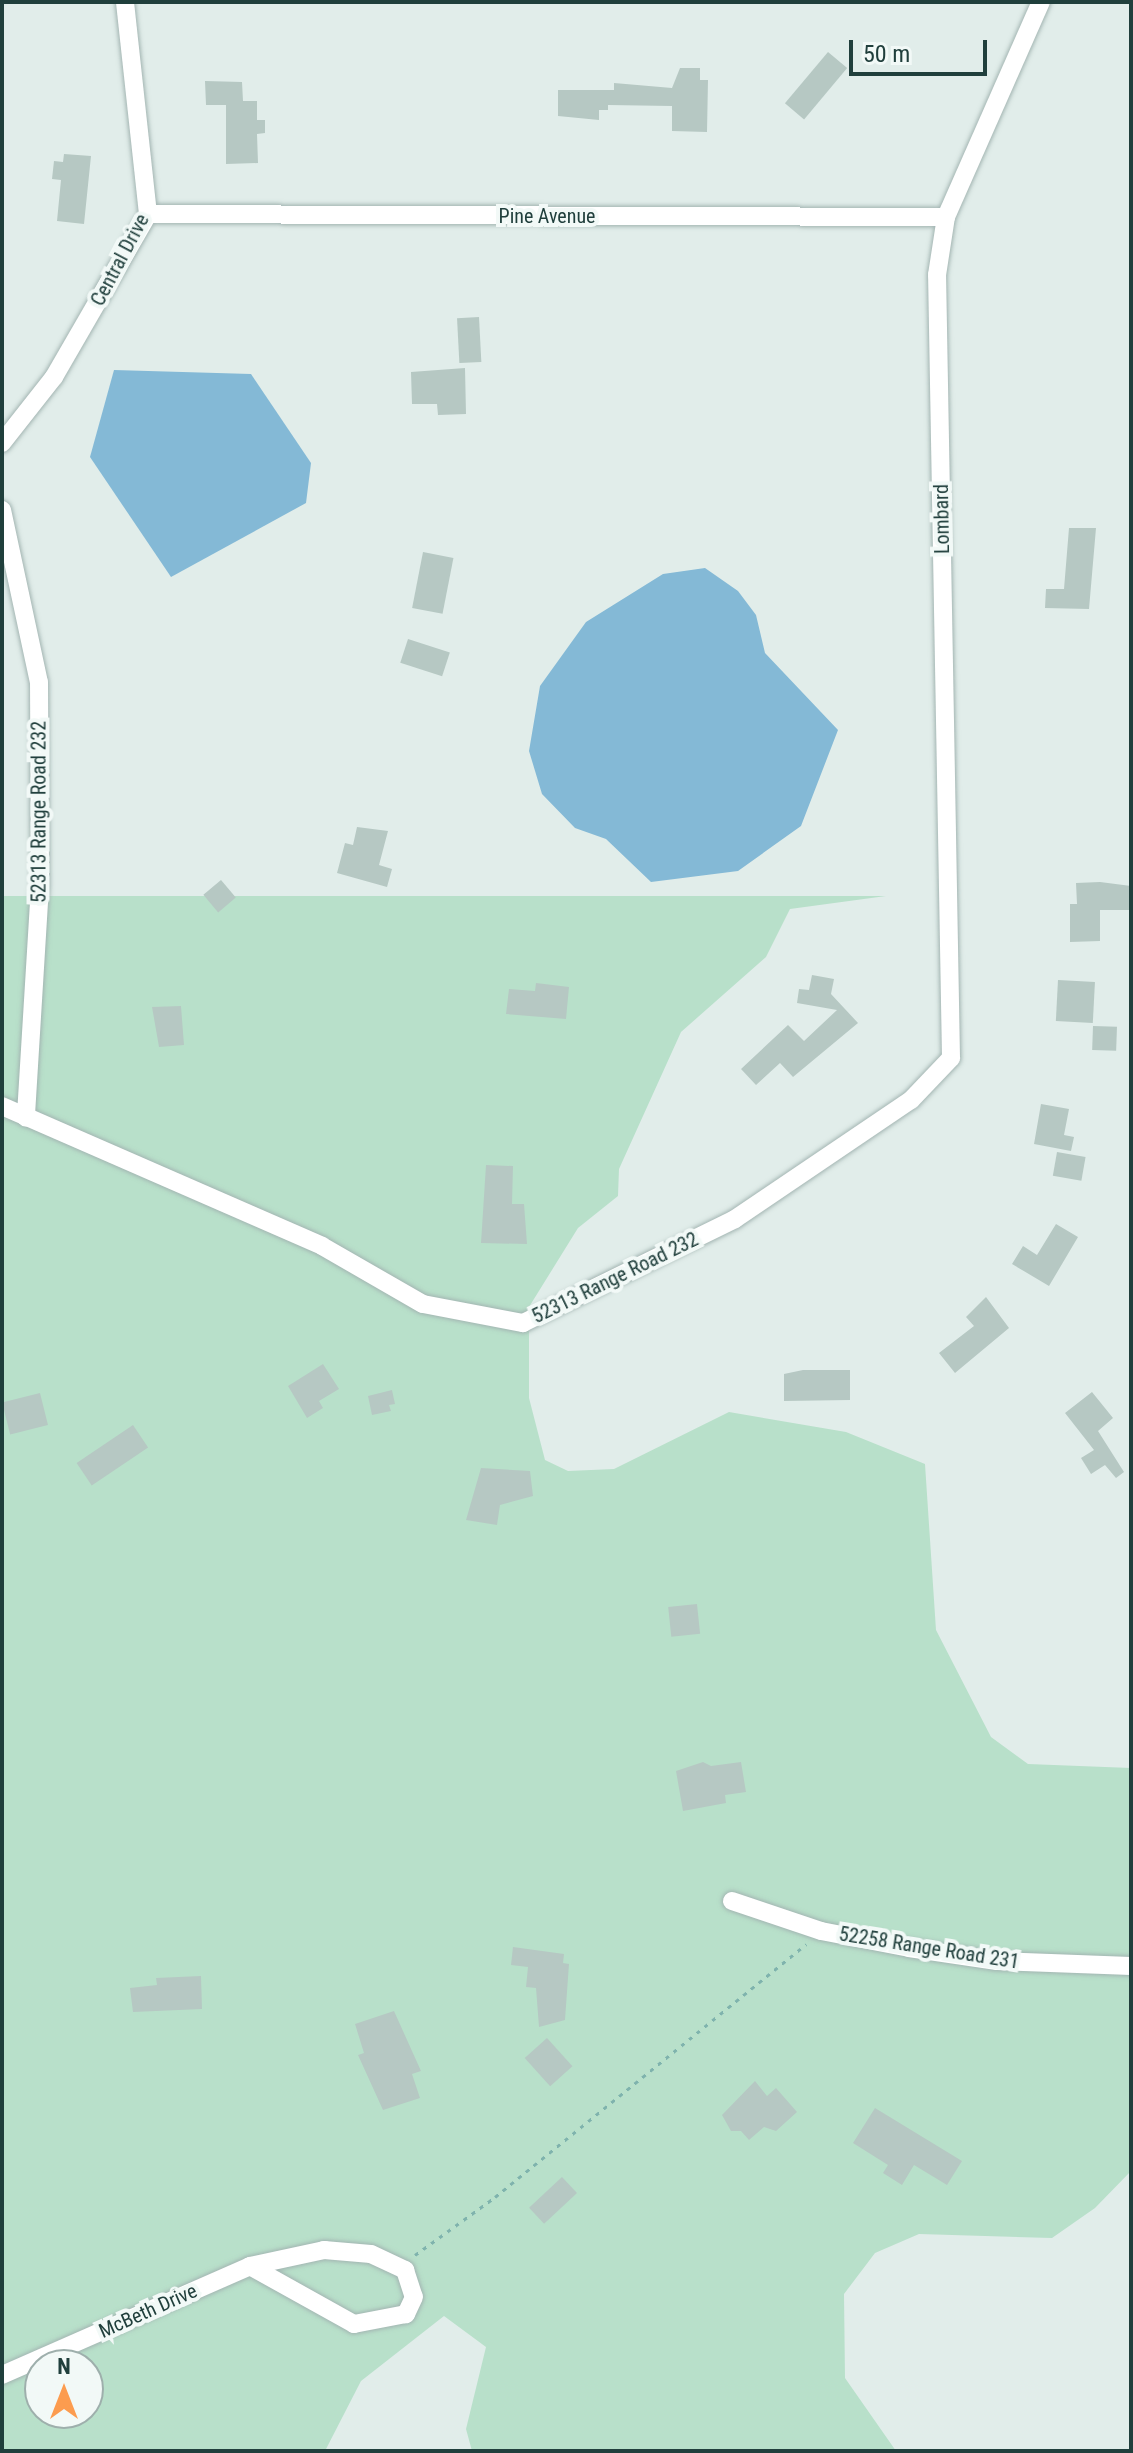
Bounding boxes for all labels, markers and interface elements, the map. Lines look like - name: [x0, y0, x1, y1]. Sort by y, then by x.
- scale bar: [853, 24, 991, 74]
- text: 50 m: [863, 40, 910, 68]
- street label: Pine Avenue: [499, 204, 595, 228]
- street label: Central Drive: [86, 210, 154, 310]
- street label: Lombard: [929, 484, 955, 554]
- street label: 52313 Range Road 232: [27, 721, 51, 903]
- street label: 52313 Range Road 232: [528, 1227, 702, 1329]
- street label: 52258 Range Road 231: [837, 1922, 1021, 1974]
- street label: McBeth Drive: [95, 2279, 201, 2343]
- north arrow: [24, 2349, 104, 2429]
- text: N: [57, 2354, 71, 2379]

